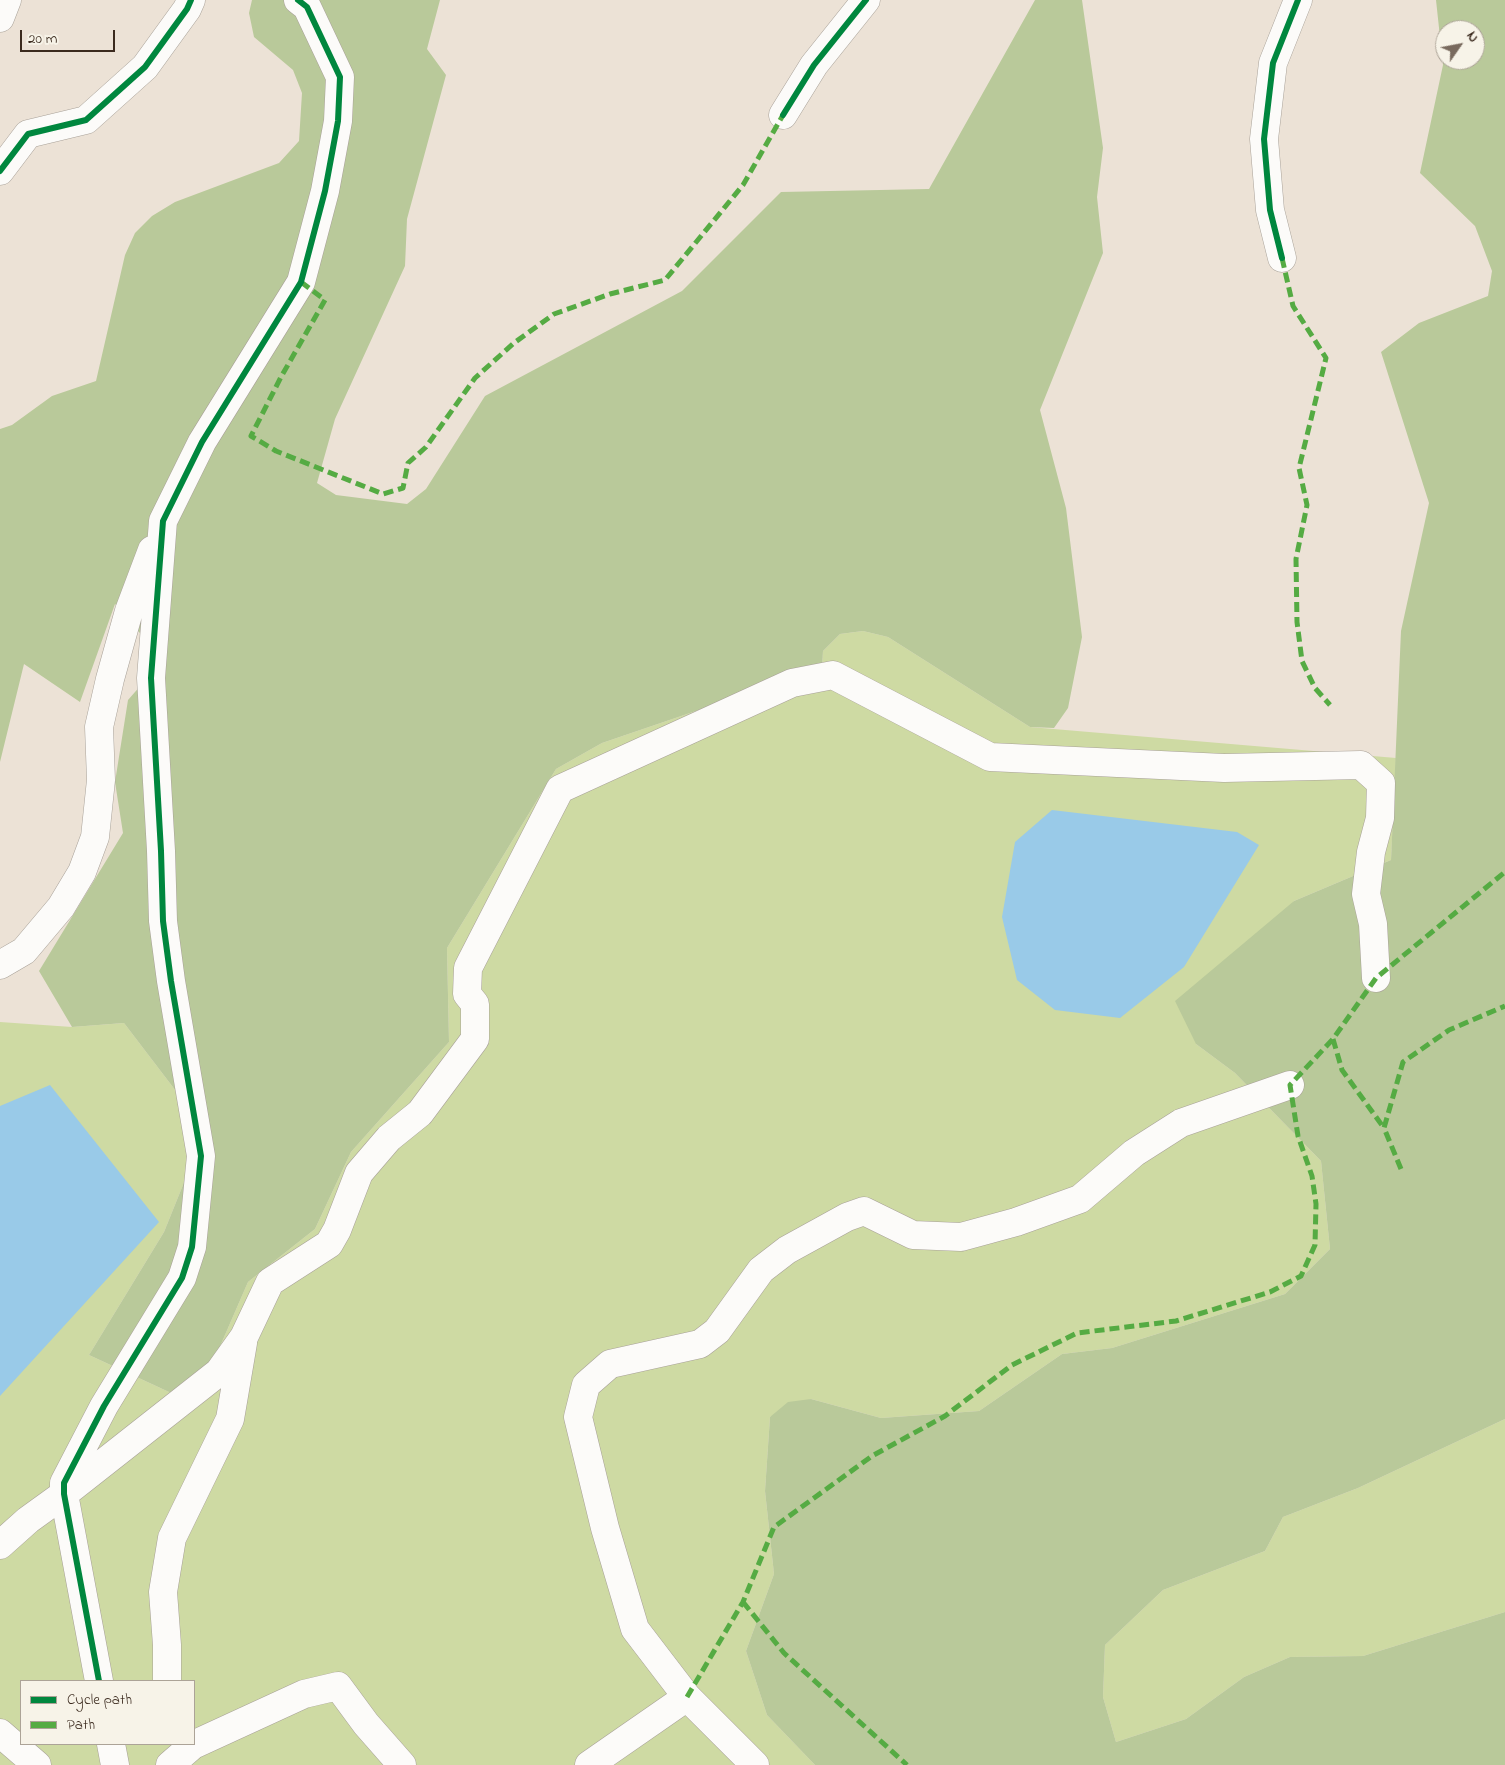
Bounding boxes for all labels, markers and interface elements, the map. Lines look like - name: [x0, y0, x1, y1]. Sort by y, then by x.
- scale bar: [22, 20, 118, 52]
- north arrow: [1435, 20, 1485, 70]
- text: N: [1461, 27, 1484, 47]
- text: 20 m: [28, 28, 57, 50]
- legend: [20, 1680, 195, 1745]
- text: Cycle path: [67, 1689, 132, 1711]
- text: Path: [67, 1714, 95, 1736]

